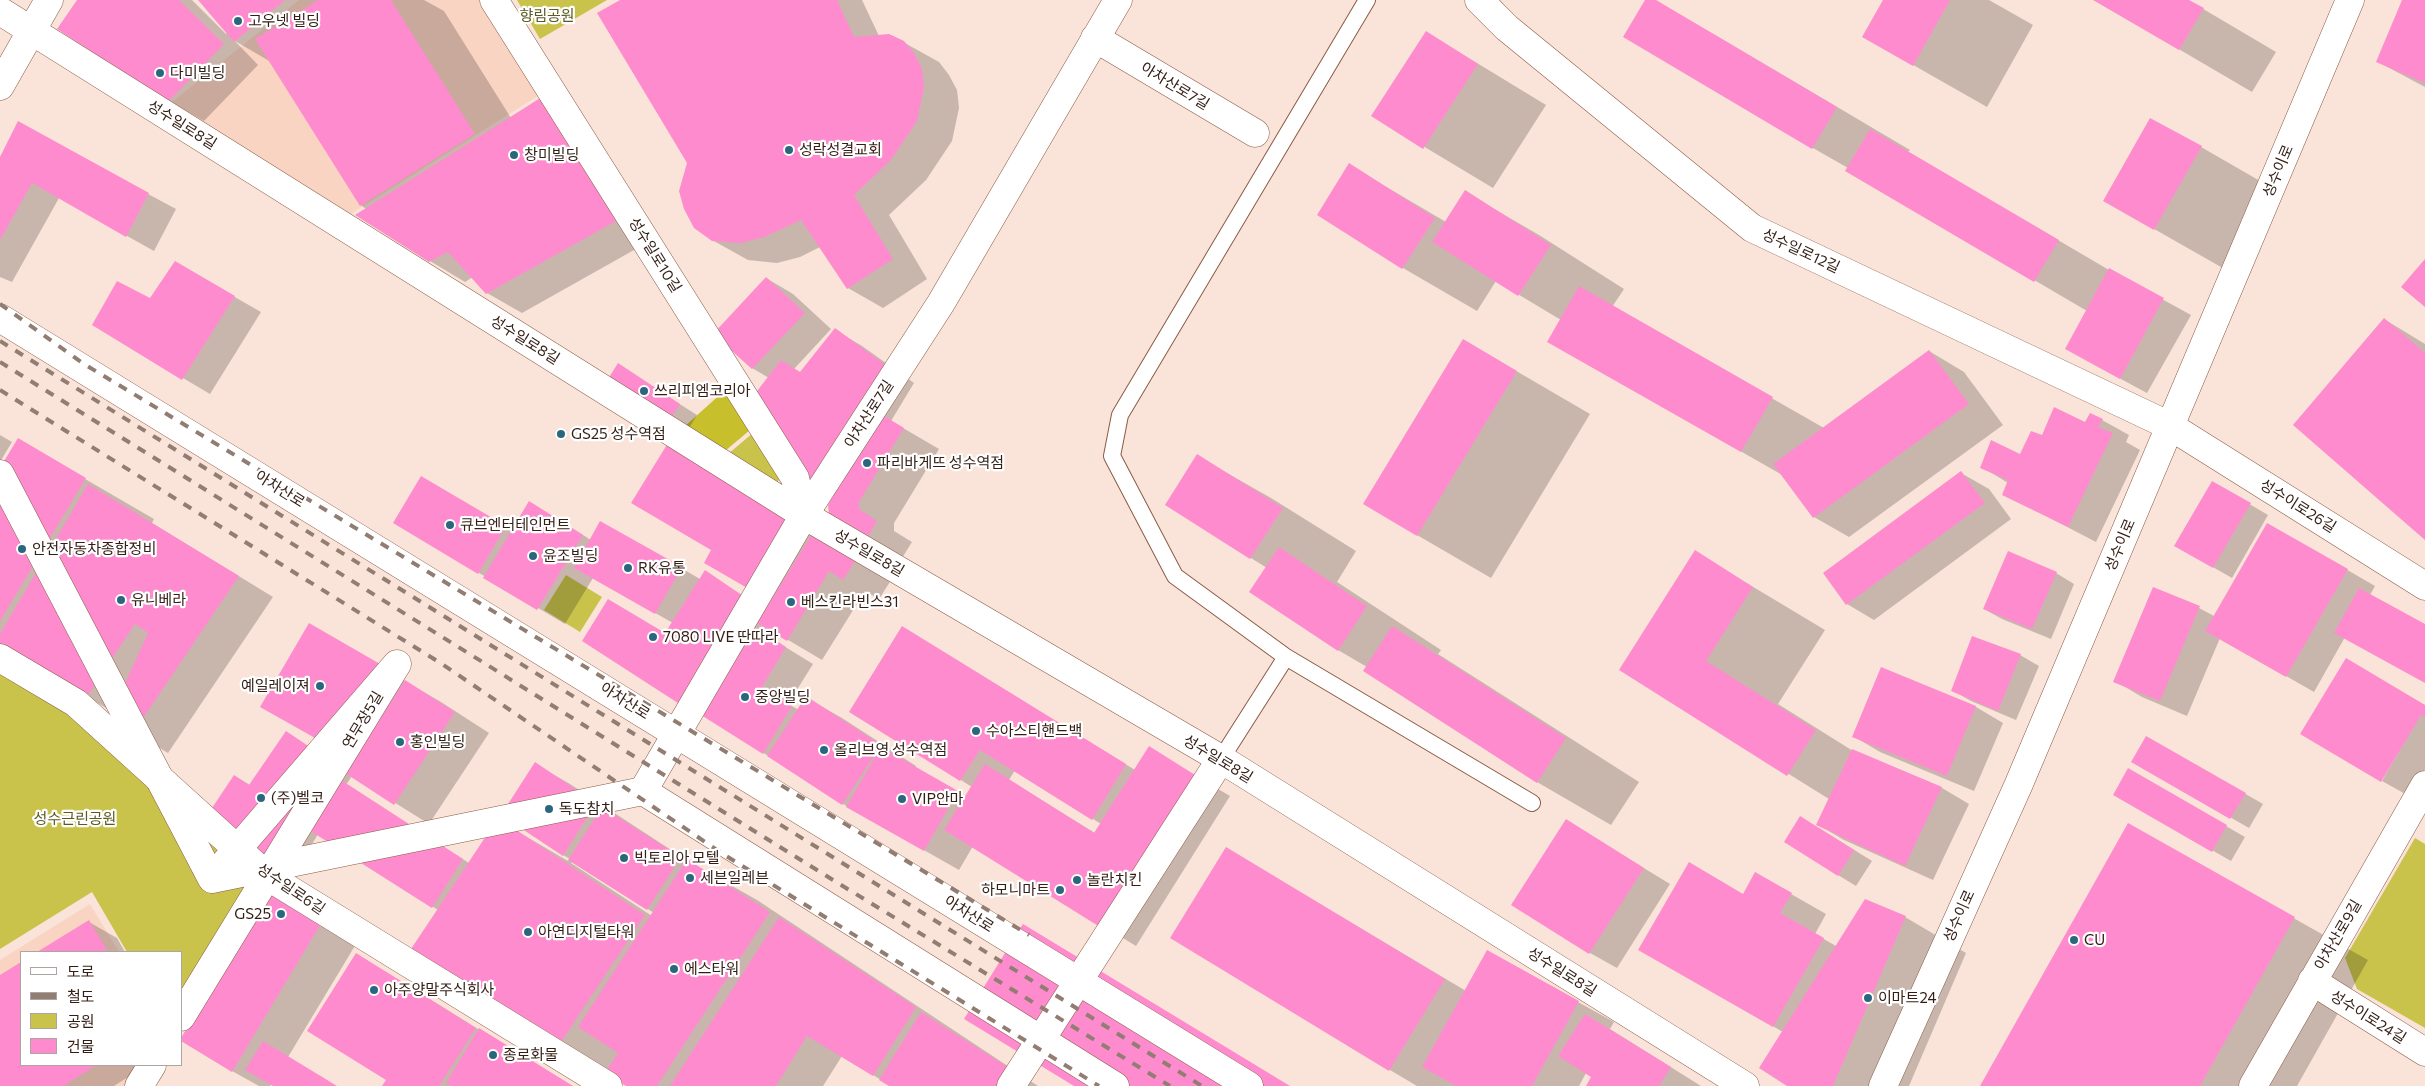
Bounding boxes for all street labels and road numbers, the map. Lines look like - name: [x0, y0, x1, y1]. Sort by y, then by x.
- street label: 아차산로7길: [1137, 58, 1213, 114]
- street label: 성수일로8길: [144, 97, 220, 153]
- street label: 성수이로: [2259, 142, 2297, 200]
- street label: 성수일로10길: [625, 214, 685, 296]
- street label: 성수일로12길: [1759, 225, 1843, 277]
- street label: 성수일로8길: [487, 312, 563, 368]
- street label: 아차산로7길: [841, 377, 897, 451]
- street label: 아차산로: [252, 467, 308, 511]
- street label: 성수이로26길: [2257, 475, 2339, 537]
- street label: 성수이로: [2101, 516, 2139, 574]
- street label: 성수일로8길: [831, 526, 907, 580]
- street label: 아차산로: [597, 679, 653, 723]
- street label: 연무장5길: [339, 688, 387, 752]
- street label: 성수일로8길: [1180, 731, 1256, 787]
- street label: 성수일로6길: [254, 860, 328, 918]
- street label: 성수이로: [1940, 887, 1978, 945]
- street label: 아차산로: [941, 892, 997, 936]
- street label: 아차산로9길: [2311, 897, 2365, 973]
- street label: 성수일로8길: [1524, 944, 1600, 1000]
- street label: 성수이로24길: [2327, 987, 2409, 1047]

